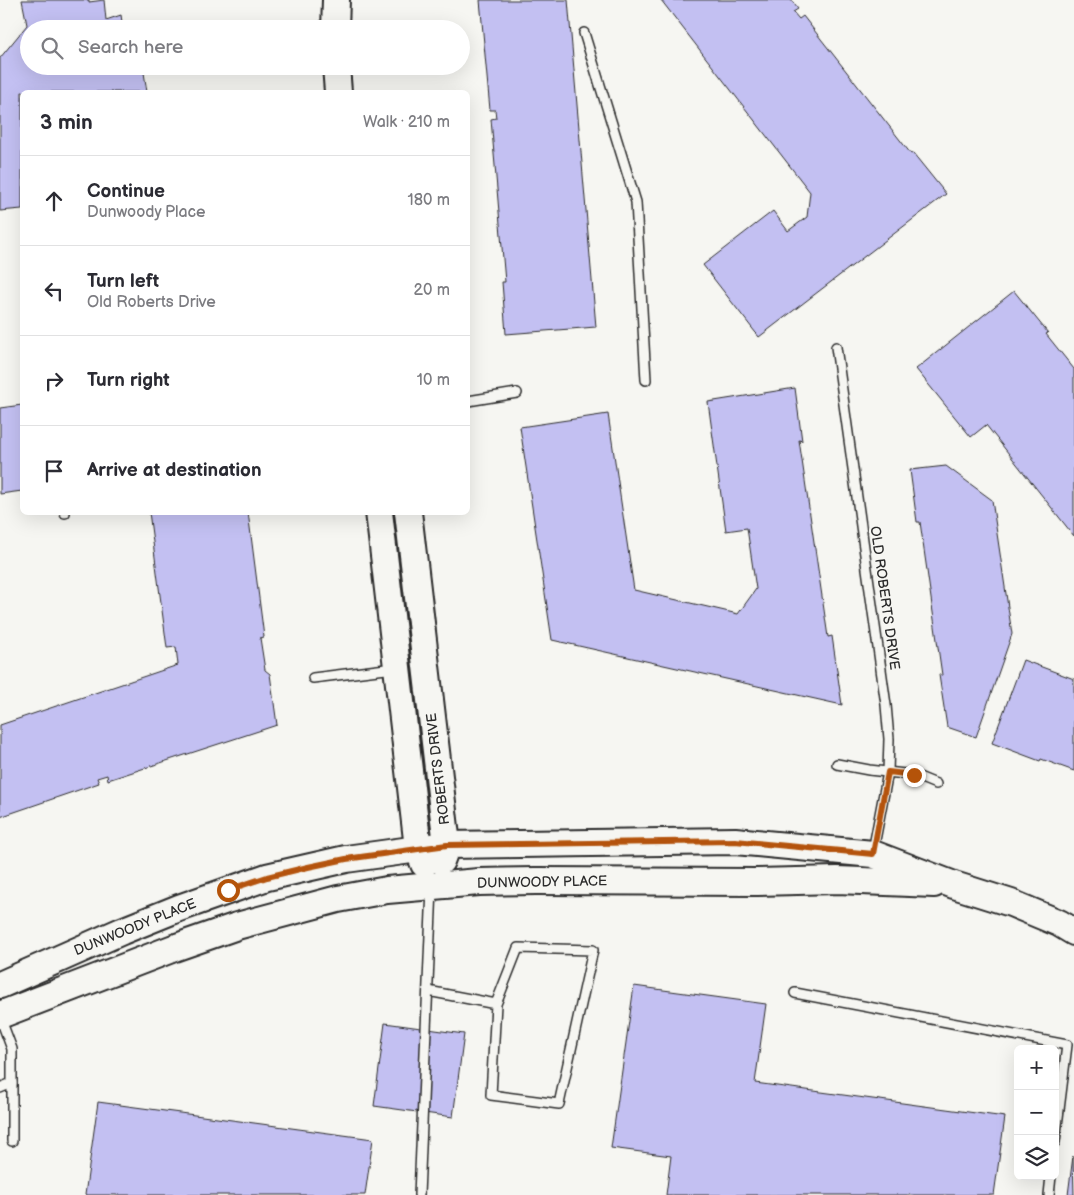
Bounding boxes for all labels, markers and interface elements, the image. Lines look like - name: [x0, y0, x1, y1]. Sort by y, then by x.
- search box: [20, 20, 470, 75]
- icon: search: [38, 34, 66, 62]
- text: Search here: [78, 36, 183, 59]
- text: 3 min: [40, 110, 93, 135]
- text: Walk · 210 m: [363, 113, 450, 132]
- text: Continue: [87, 180, 165, 203]
- icon: ahead: [40, 187, 68, 215]
- text: 180 m: [408, 191, 450, 210]
- text: Dunwoody Place: [87, 203, 206, 222]
- text: Turn left: [87, 270, 159, 293]
- icon: left: [40, 277, 68, 305]
- text: 20 m: [414, 281, 450, 300]
- text: Old Roberts Drive: [87, 293, 216, 312]
- icon: right: [40, 367, 68, 395]
- text: Turn right: [87, 369, 170, 392]
- text: 10 m: [417, 371, 450, 390]
- icon: arrive: [40, 457, 68, 485]
- text: Arrive at destination: [87, 459, 262, 482]
- street label: OLD ROBERTS DRIVE: [866, 525, 904, 671]
- street label: ROBERTS DRIVE: [423, 712, 453, 826]
- route end: [903, 764, 926, 787]
- street label: DUNWOODY PLACE: [477, 872, 607, 892]
- route start: [217, 879, 240, 902]
- street label: DUNWOODY PLACE: [71, 895, 199, 959]
- map controls: [1014, 1045, 1059, 1180]
- button: +: [1014, 1045, 1059, 1090]
- button: −: [1014, 1090, 1059, 1135]
- button: layers: [1014, 1135, 1059, 1180]

